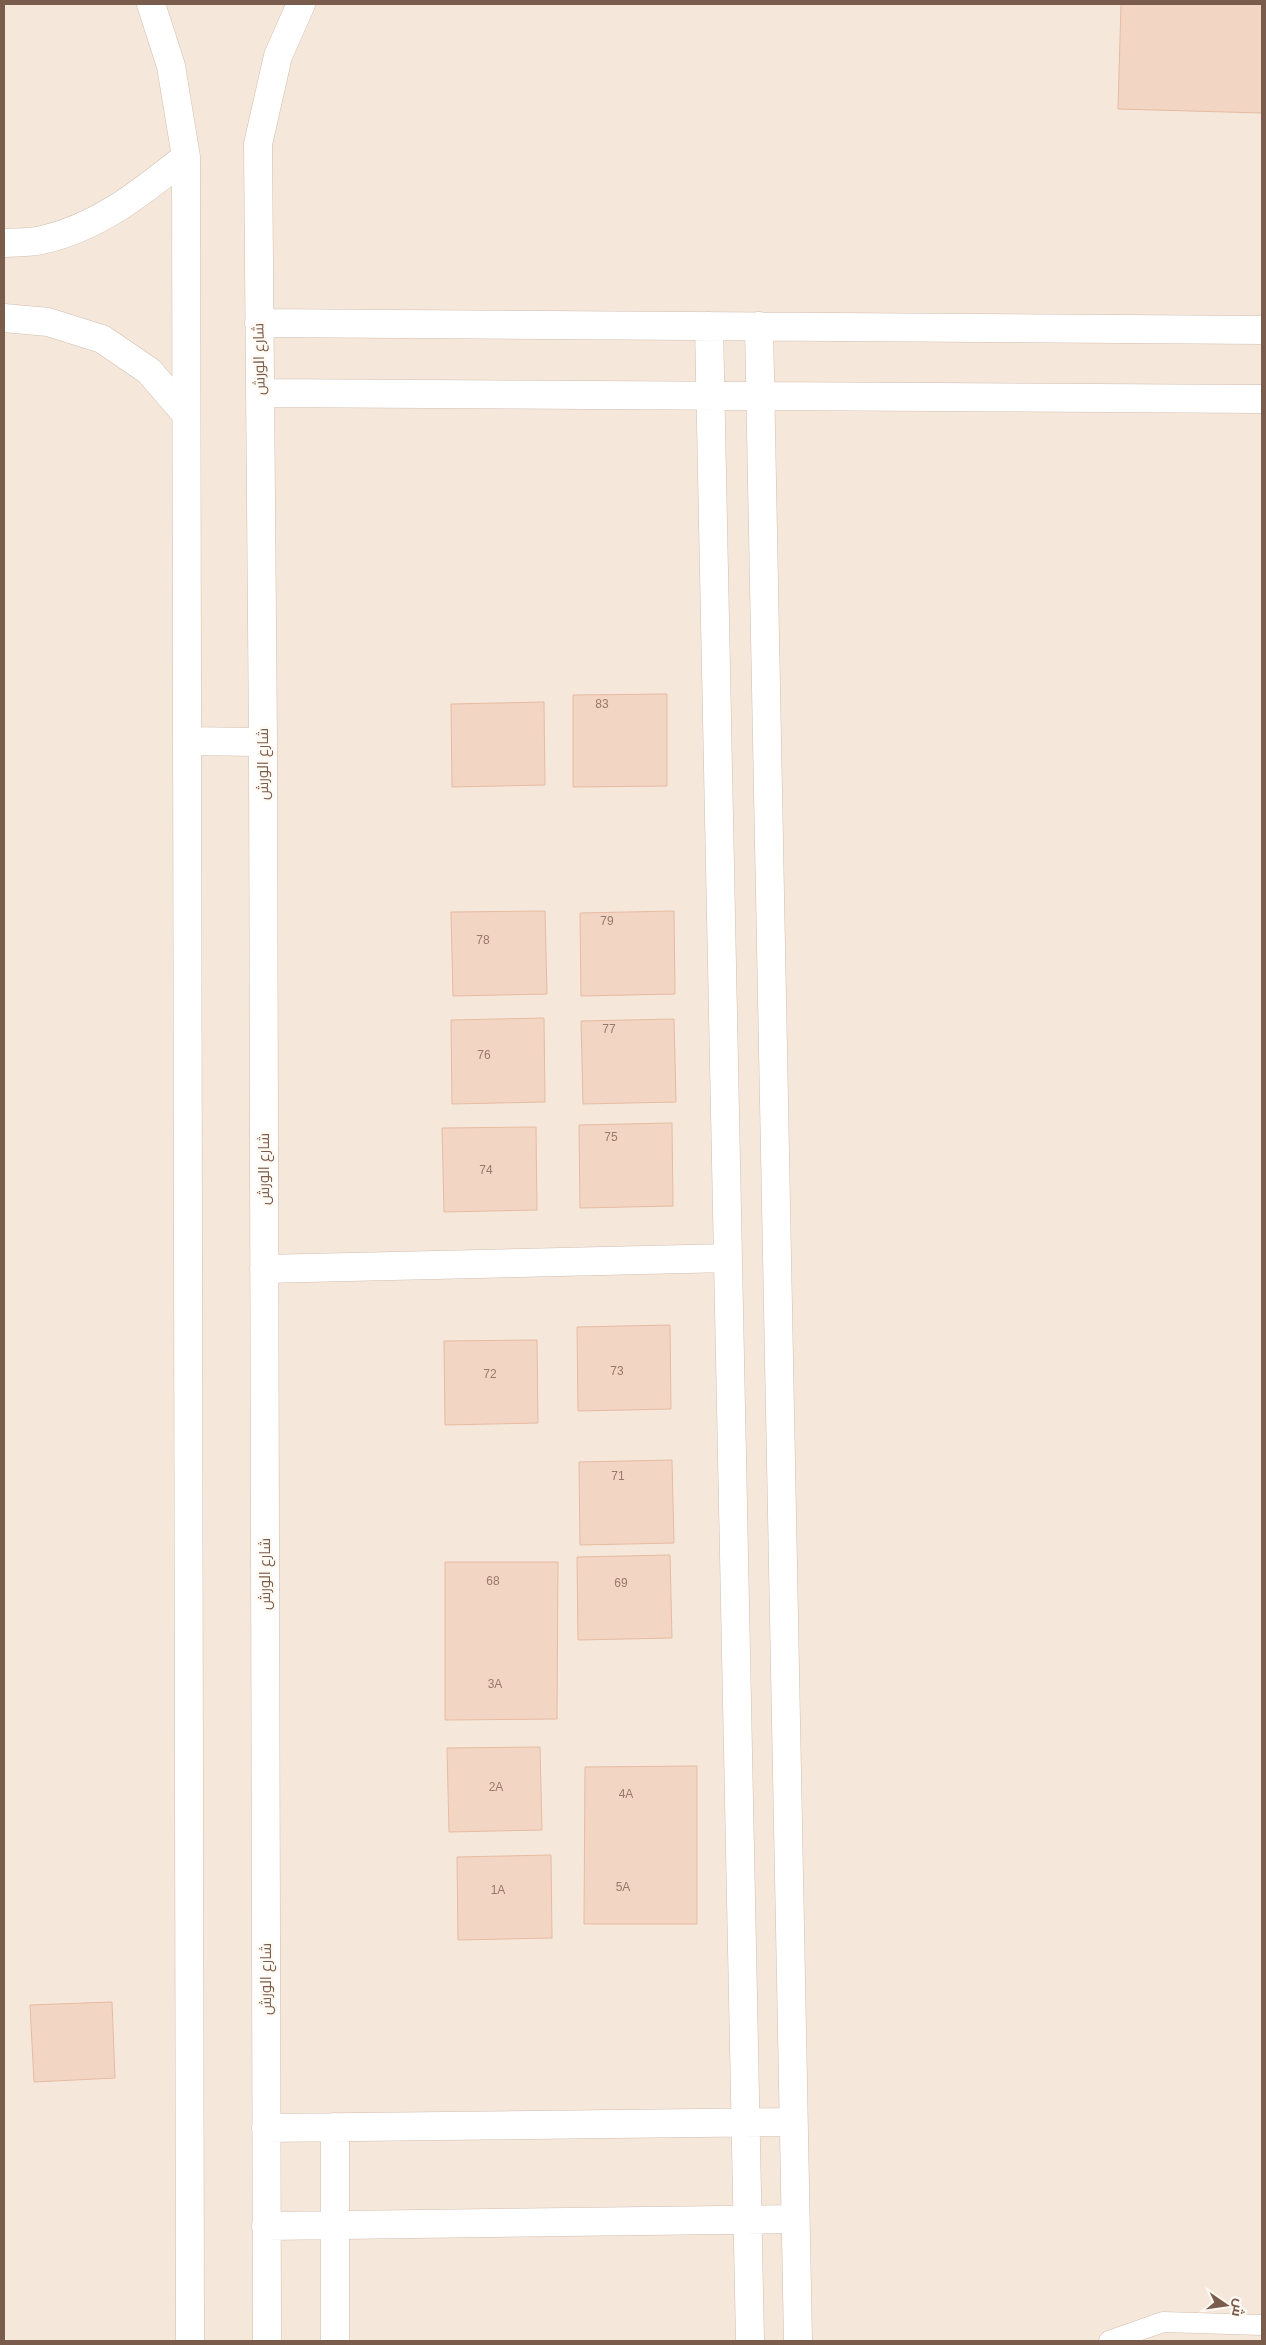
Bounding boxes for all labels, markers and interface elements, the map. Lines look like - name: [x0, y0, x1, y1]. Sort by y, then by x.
- street label: شارع الورش: [249, 323, 271, 395]
- house number: 83: [595, 697, 609, 711]
- street label: شارع الورش: [254, 728, 274, 800]
- house number: 79: [600, 914, 614, 928]
- house number: 78: [476, 933, 490, 947]
- house number: 77: [602, 1022, 616, 1036]
- house number: 76: [477, 1048, 491, 1062]
- house number: 75: [604, 1130, 618, 1144]
- street label: شارع الورش: [255, 1133, 275, 1205]
- house number: 74: [479, 1163, 493, 1177]
- house number: 73: [610, 1364, 624, 1378]
- house number: 72: [483, 1367, 497, 1381]
- house number: 71: [611, 1469, 625, 1483]
- street label: شارع الورش: [256, 1538, 276, 1610]
- house number: 68: [486, 1574, 500, 1588]
- house number: 69: [614, 1576, 628, 1590]
- house number: 3A: [488, 1677, 502, 1691]
- house number: 2A: [489, 1780, 503, 1794]
- house number: 4A: [619, 1787, 633, 1801]
- house number: 5A: [616, 1880, 630, 1894]
- house number: 1A: [491, 1883, 505, 1897]
- street label: شارع الورش: [257, 1943, 277, 2015]
- north arrow: [1201, 2280, 1251, 2330]
- text: ش: [1228, 2297, 1248, 2319]

